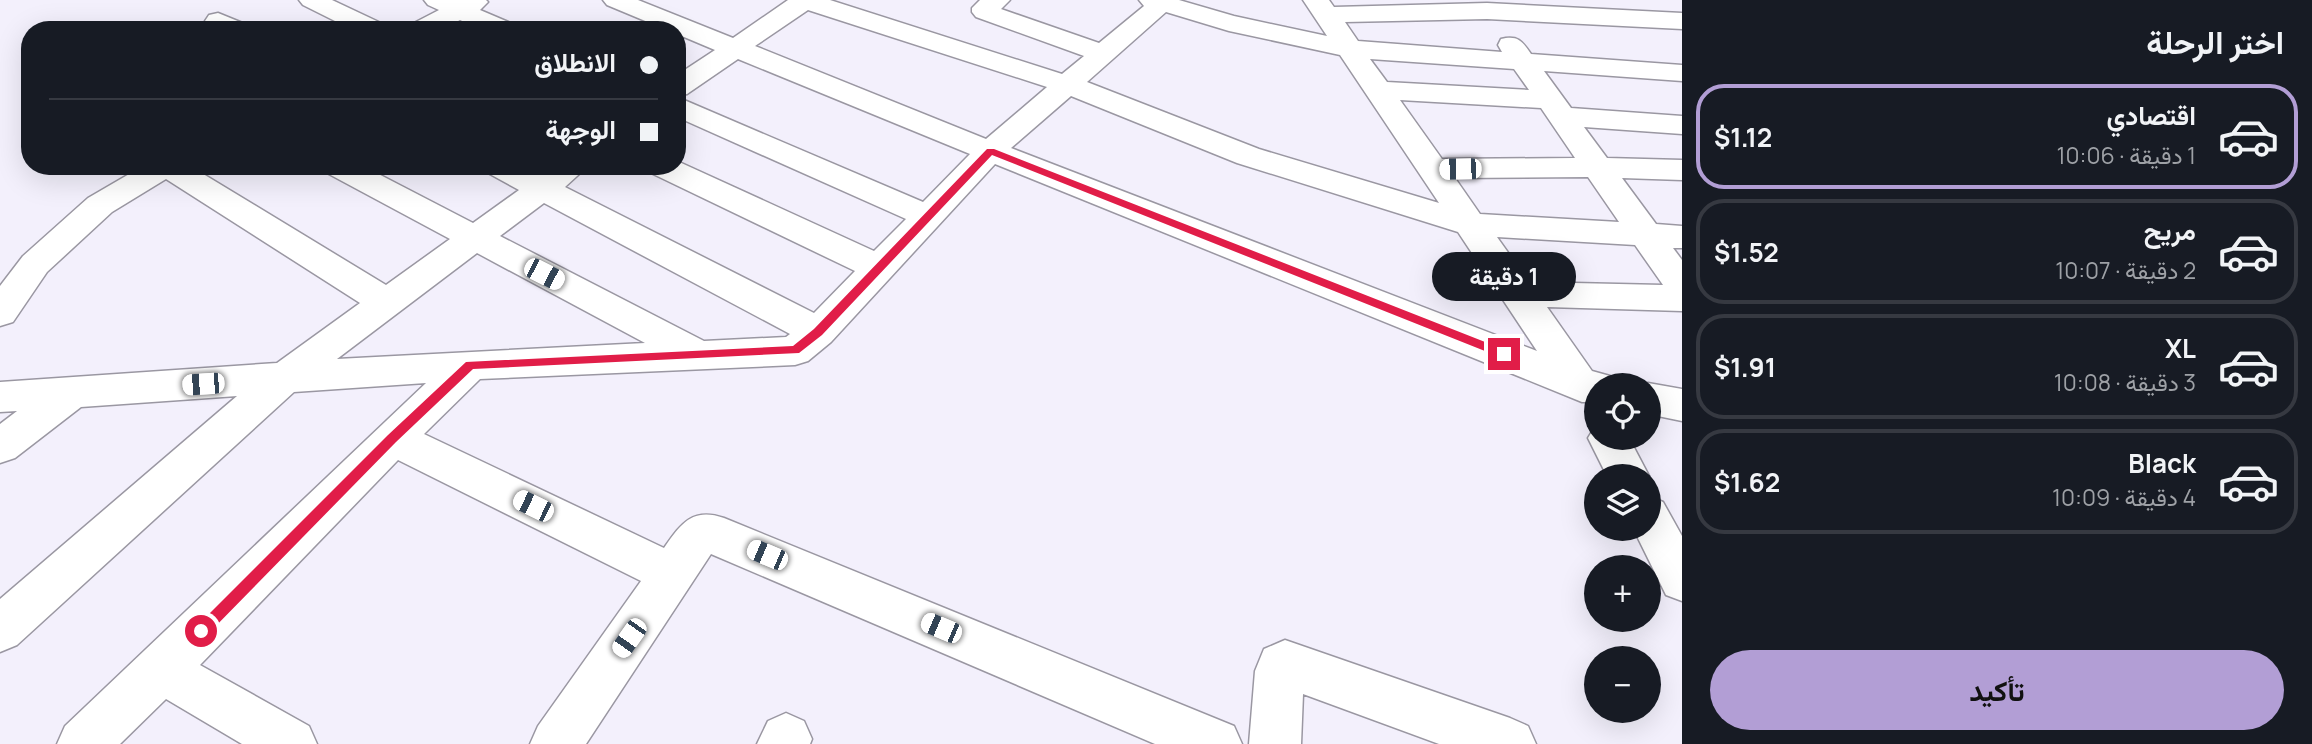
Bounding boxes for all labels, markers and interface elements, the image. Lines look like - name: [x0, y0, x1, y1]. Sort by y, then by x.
- text: اختر الرحلة: [2146, 20, 2284, 64]
- text: الانطلاق: [534, 44, 616, 80]
- text: اقتصادي: [2107, 97, 2196, 133]
- icon: car: [2217, 105, 2280, 168]
- text: الوجهة: [545, 111, 616, 147]
- text: $1.12: [1714, 119, 1772, 155]
- text: 1 دقيقة · 10:06: [2057, 139, 2196, 171]
- car: [1439, 158, 1482, 180]
- text: مريح: [2144, 212, 2196, 248]
- icon: car: [2217, 220, 2280, 283]
- text: $1.52: [1714, 234, 1779, 270]
- callout: 1 دقيقة: [1432, 252, 1576, 302]
- text: 2 دقيقة · 10:07: [2055, 254, 2196, 286]
- car: [521, 255, 568, 293]
- text: 1 دقيقة: [1470, 260, 1538, 292]
- text: XL: [2165, 330, 2196, 366]
- icon: car: [2217, 335, 2280, 398]
- route end: [1488, 338, 1520, 370]
- text: $1.91: [1714, 349, 1776, 385]
- text: 3 دقيقة · 10:08: [2054, 366, 2196, 398]
- car: [182, 372, 225, 396]
- map controls: [1584, 373, 1661, 723]
- button: locate: [1584, 373, 1661, 450]
- text: Black: [2128, 445, 2196, 481]
- icon: car: [2217, 450, 2280, 513]
- button: layers: [1584, 464, 1661, 541]
- text: $1.62: [1714, 464, 1780, 500]
- text: 4 دقيقة · 10:09: [2052, 481, 2196, 513]
- car: [510, 487, 557, 525]
- car: [744, 537, 791, 573]
- button: +: [1584, 555, 1661, 632]
- car: [918, 610, 965, 646]
- route start: [185, 615, 217, 647]
- car: [609, 615, 650, 661]
- button: −: [1584, 646, 1661, 723]
- button: تأكيد: [1710, 650, 2284, 730]

